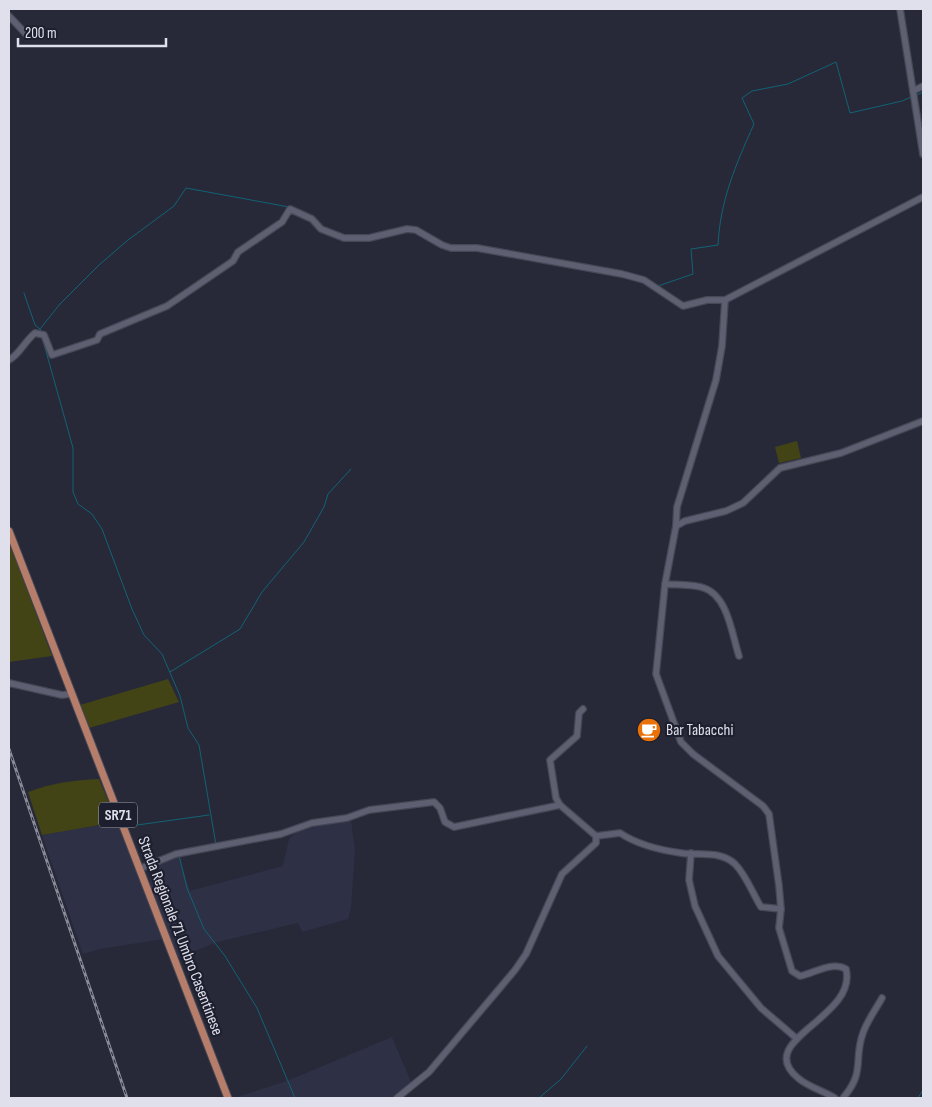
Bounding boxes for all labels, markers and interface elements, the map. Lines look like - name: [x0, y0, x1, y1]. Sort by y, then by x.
- scale bar: [18, 15, 165, 47]
- text: 200 m: [25, 24, 57, 43]
- cafe icon: Bar Tabacchi: [636, 717, 662, 743]
- place label: Bar Tabacchi: [666, 721, 733, 740]
- road number: SR71: [99, 802, 137, 828]
- street label: Strada Regionale 71 Umbro Casentinese: [133, 834, 227, 1038]

